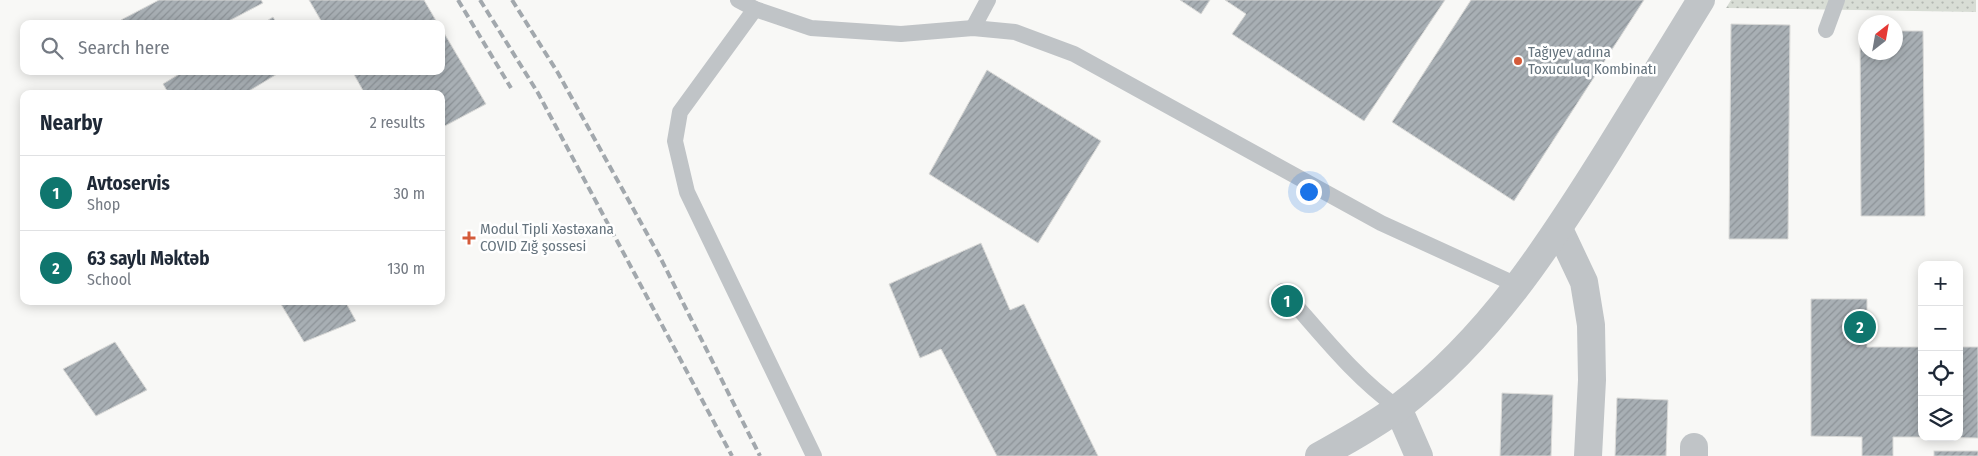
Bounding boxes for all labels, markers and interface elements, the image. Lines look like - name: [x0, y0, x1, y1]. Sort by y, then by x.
- north arrow: [1858, 15, 1903, 60]
- search box: [20, 20, 445, 75]
- icon: search: [38, 34, 66, 62]
- text: Search here: [78, 36, 170, 59]
- place label: Tağıyev adına Toxuculuq Kombinatı: [1528, 43, 1657, 78]
- marker: Tağıyev adına Toxuculuq Kombinatı: [1512, 55, 1524, 67]
- text: Nearby: [40, 110, 102, 136]
- text: 2 results: [370, 113, 425, 132]
- text: Avtoservis: [87, 172, 170, 195]
- your location: [1296, 179, 1322, 205]
- text: 1: [53, 184, 59, 203]
- text: 30 m: [393, 184, 425, 203]
- text: Shop: [87, 195, 120, 214]
- place label: Modul Tipli Xəstəxana COVID Zığ şossesi: [480, 220, 614, 255]
- marker: Modul Tipli Xəstəxana COVID Zığ şossesi: [462, 231, 476, 245]
- text: 63 saylı Məktəb: [87, 247, 210, 270]
- text: 2: [52, 259, 60, 278]
- text: 130 m: [387, 259, 425, 278]
- map controls: [1918, 261, 1963, 441]
- button: +: [1918, 261, 1963, 306]
- text: School: [87, 270, 131, 289]
- pin: 1: [1271, 282, 1303, 320]
- button: −: [1918, 306, 1963, 351]
- pin: 2: [1844, 308, 1876, 346]
- button: locate: [1918, 351, 1963, 396]
- button: layers: [1918, 396, 1963, 441]

